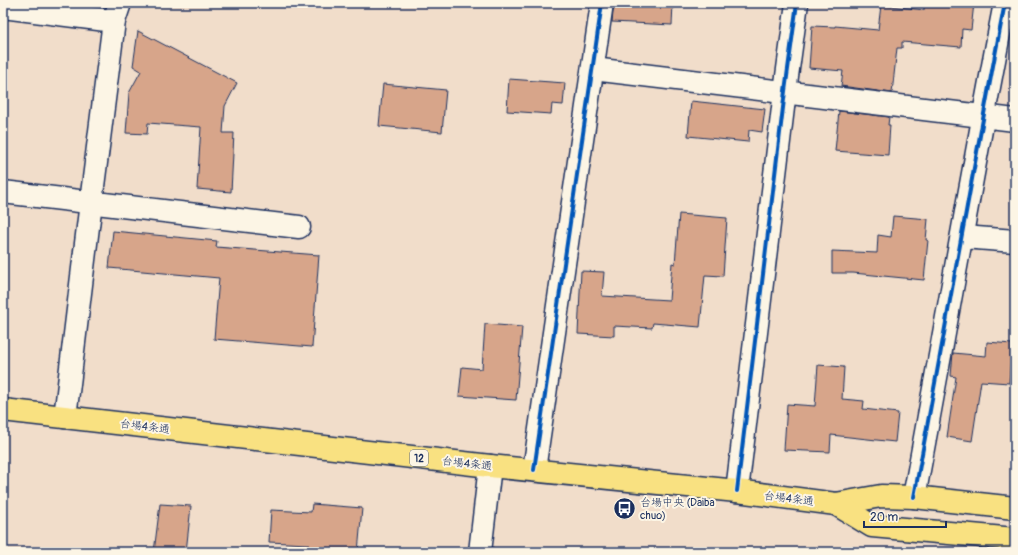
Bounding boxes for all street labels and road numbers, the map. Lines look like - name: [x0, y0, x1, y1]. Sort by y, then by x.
- street label: 台場4条通: [119, 417, 171, 436]
- road number: 12: [410, 450, 428, 466]
- street label: 台場4条通: [441, 454, 493, 473]
- street label: 台場4条通: [763, 489, 815, 508]

